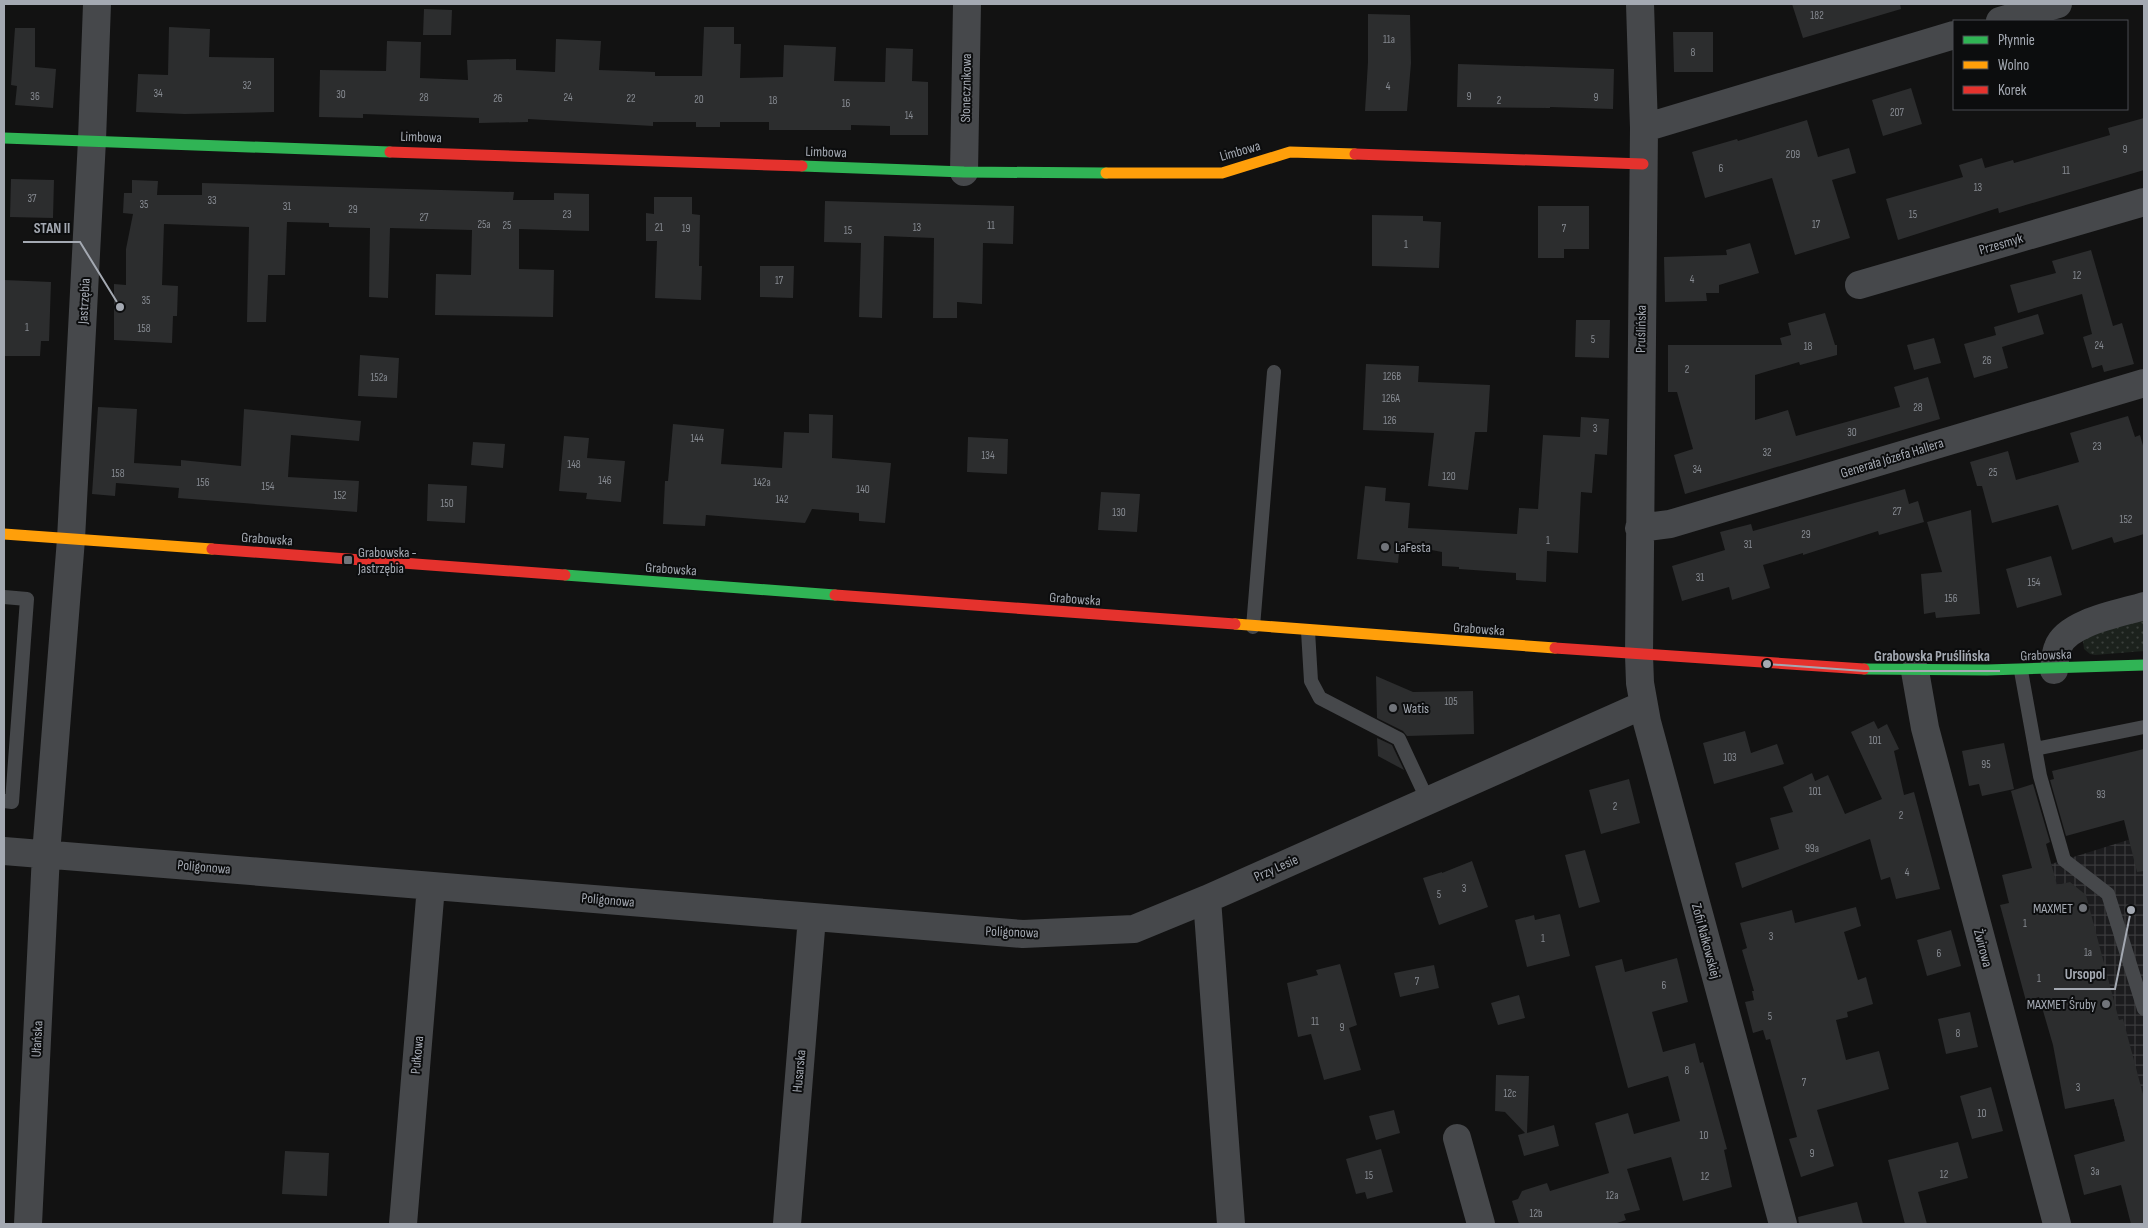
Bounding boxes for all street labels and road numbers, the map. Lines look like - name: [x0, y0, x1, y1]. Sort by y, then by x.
- street label: Słonecznikowa: [957, 53, 975, 123]
- street label: Limbowa: [400, 128, 442, 146]
- street label: Limbowa: [1218, 137, 1262, 165]
- street label: Limbowa: [805, 143, 847, 161]
- street label: Przesmyk: [1977, 229, 2026, 258]
- street label: Jastrzębia: [74, 278, 94, 325]
- street label: Pruślińska: [1632, 305, 1650, 353]
- street label: Generała Józefa Hallera: [1838, 434, 1946, 482]
- street label: Grabowska: [241, 529, 293, 549]
- street label: Grabowska: [645, 559, 697, 579]
- street label: Grabowska: [1049, 589, 1101, 609]
- street label: Grabowska: [1453, 619, 1505, 639]
- street label: Grabowska: [2020, 646, 2072, 664]
- street label: Przy Lesie: [1251, 851, 1301, 885]
- street label: Poligonowa: [177, 856, 231, 878]
- street label: Poligonowa: [581, 889, 635, 911]
- street label: Zofii Nałkowskiej: [1688, 901, 1724, 981]
- street label: Poligonowa: [985, 923, 1039, 941]
- street label: Żwirowa: [1970, 927, 1996, 969]
- street label: Ułańska: [28, 1020, 46, 1058]
- street label: Pułkowa: [407, 1035, 427, 1075]
- street label: Husarska: [789, 1049, 809, 1093]

